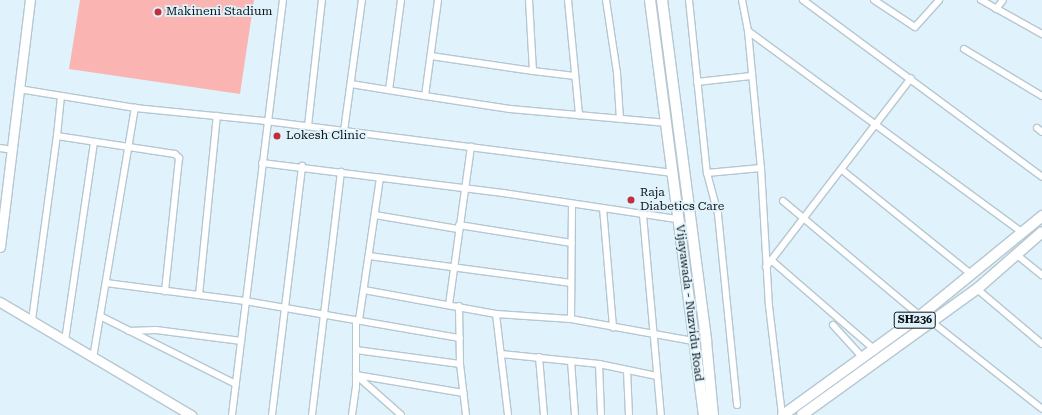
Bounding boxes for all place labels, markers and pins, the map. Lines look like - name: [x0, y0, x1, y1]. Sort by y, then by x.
- place label: Makineni Stadium: [166, 5, 272, 19]
- marker: Makineni Stadium: [153, 7, 163, 17]
- place label: Lokesh Clinic: [286, 129, 366, 143]
- marker: Lokesh Clinic: [271, 130, 283, 142]
- place label: Raja Diabetics Care: [640, 186, 724, 214]
- marker: Raja Diabetics Care: [625, 194, 637, 206]

